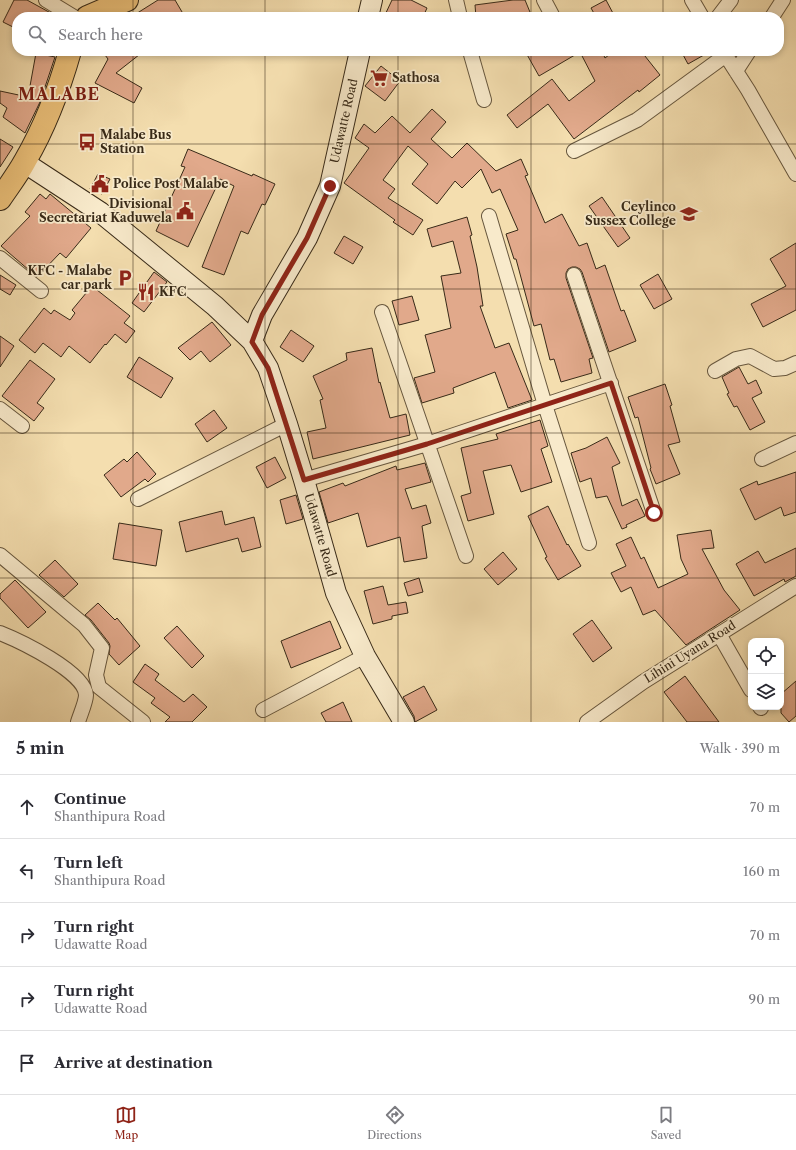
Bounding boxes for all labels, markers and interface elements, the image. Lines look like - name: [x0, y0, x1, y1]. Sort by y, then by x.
- search box: [12, 12, 784, 56]
- icon: search: [26, 23, 48, 45]
- text: Search here: [58, 25, 143, 44]
- supermarket icon: Sathosa: [369, 68, 389, 88]
- place label: Sathosa: [392, 70, 441, 85]
- street label: Udawatte Road: [327, 77, 361, 165]
- district label: MALABE: [18, 84, 100, 104]
- place label: Malabe Bus Station: [100, 127, 172, 156]
- bus stop icon: Malabe Bus Station: [77, 132, 97, 152]
- public building icon: Police Post Malabe: [90, 174, 110, 194]
- place label: Police Post Malabe: [113, 176, 229, 191]
- route end: [321, 177, 339, 195]
- place label: Divisional Secretariat Kaduwela: [39, 196, 173, 225]
- place label: Ceylinco Sussex College: [585, 199, 676, 228]
- public building icon: Divisional Secretariat Kaduwela: [175, 201, 195, 221]
- school or university icon: Ceylinco Sussex College: [679, 204, 699, 224]
- place label: KFC - Malabe car park: [28, 263, 113, 292]
- parking icon: KFC - Malabe car park: [115, 268, 135, 288]
- restaurant icon: KFC: [136, 282, 156, 302]
- place label: KFC: [159, 284, 186, 299]
- street label: Udawatte Road: [301, 491, 340, 579]
- route start: [645, 504, 663, 522]
- street label: Lihini Uyana Road: [641, 617, 739, 686]
- map controls: [748, 638, 784, 710]
- button: locate: [748, 638, 784, 674]
- button: layers: [748, 674, 784, 710]
- text: 5 min: [16, 738, 64, 758]
- text: Walk · 390 m: [700, 740, 780, 756]
- text: Continue: [54, 789, 126, 808]
- icon: ahead: [16, 796, 38, 818]
- text: 70 m: [750, 799, 780, 815]
- text: Shanthipura Road: [54, 808, 165, 824]
- text: Turn left: [54, 853, 123, 872]
- icon: left: [16, 860, 38, 882]
- text: 160 m: [743, 863, 780, 879]
- text: Shanthipura Road: [54, 872, 165, 888]
- text: Turn right: [54, 917, 134, 936]
- icon: right: [16, 924, 38, 946]
- text: 70 m: [750, 927, 780, 943]
- text: Udawatte Road: [54, 936, 147, 952]
- text: Turn right: [54, 981, 134, 1000]
- icon: right: [16, 988, 38, 1010]
- text: 90 m: [749, 991, 780, 1007]
- text: Udawatte Road: [54, 1000, 147, 1016]
- icon: arrive: [16, 1052, 38, 1074]
- text: Arrive at destination: [54, 1053, 213, 1072]
- tab: Map: [115, 1104, 138, 1142]
- tab: Directions: [367, 1104, 422, 1142]
- tab: Saved: [651, 1104, 681, 1142]

